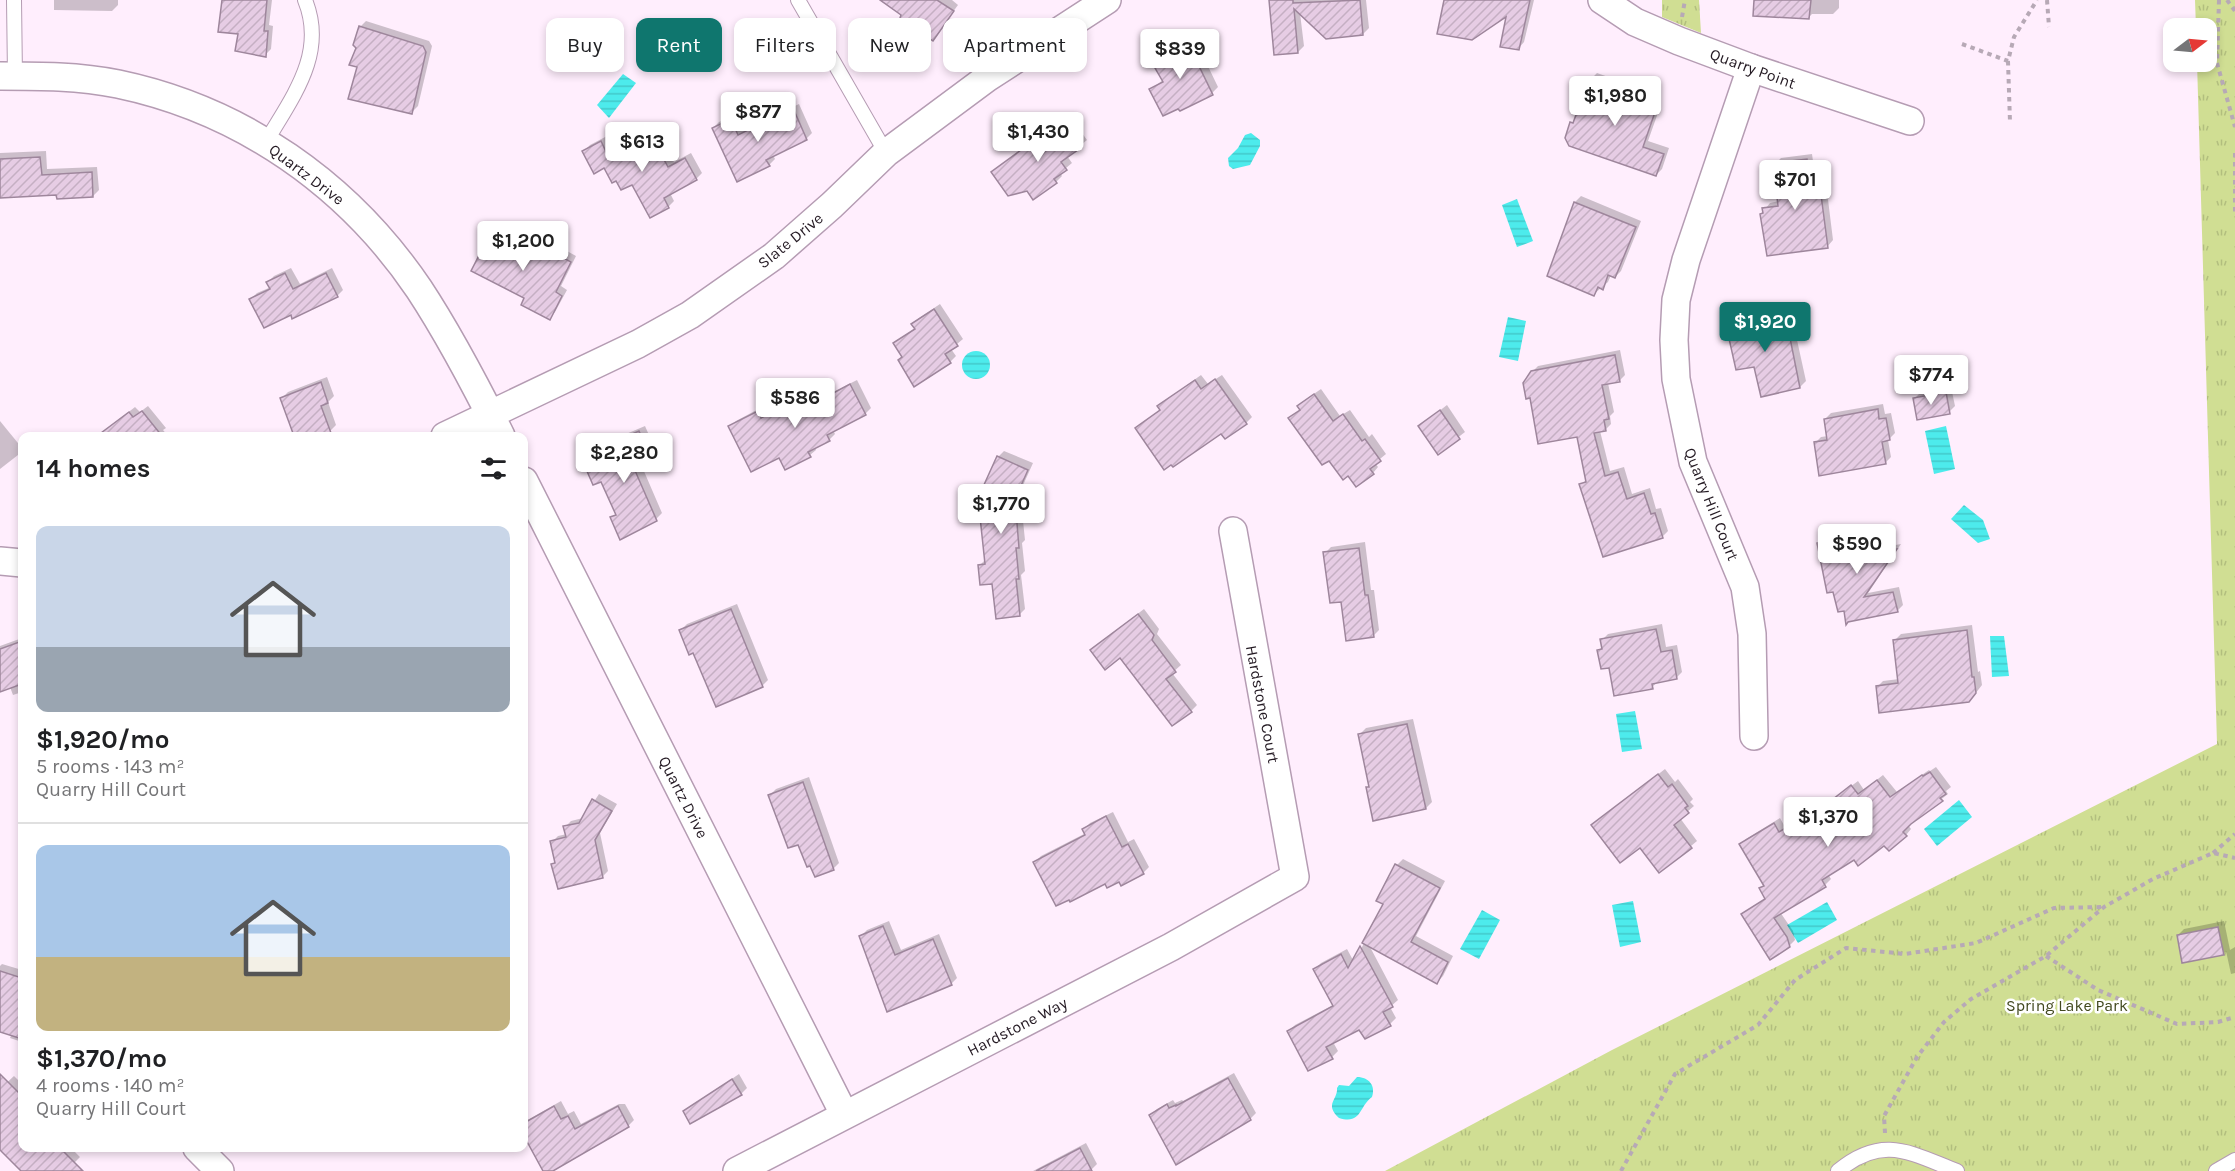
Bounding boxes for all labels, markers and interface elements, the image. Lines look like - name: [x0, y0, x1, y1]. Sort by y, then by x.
- chip: Buy: [546, 18, 624, 72]
- chip: Rent: [636, 18, 722, 72]
- chip: Filters: [734, 18, 836, 72]
- chip: New: [848, 18, 931, 72]
- chip: Apartment: [943, 18, 1087, 72]
- north arrow: [2163, 18, 2217, 72]
- map controls: [2163, 18, 2217, 72]
- pin: $839: [1144, 29, 1216, 80]
- text: $839: [1154, 37, 1206, 60]
- street label: Quarry Point: [1707, 44, 1798, 93]
- pin: $1,980: [1566, 76, 1664, 127]
- text: $1,980: [1583, 84, 1647, 107]
- pin: $877: [722, 92, 794, 143]
- text: $877: [735, 100, 781, 123]
- pin: $1,430: [989, 112, 1087, 163]
- text: $1,430: [1007, 120, 1069, 143]
- pin: $613: [606, 122, 678, 173]
- text: $613: [619, 130, 665, 153]
- street label: Quartz Drive: [265, 140, 348, 209]
- pin: $701: [1759, 160, 1831, 211]
- text: $701: [1773, 168, 1817, 191]
- street label: Slate Drive: [754, 208, 827, 272]
- pin: $1,200: [474, 221, 572, 272]
- text: $1,200: [491, 229, 555, 252]
- pin: $1,920: [1716, 302, 1814, 353]
- text: $1,920: [1734, 310, 1796, 333]
- pin: $774: [1895, 355, 1967, 406]
- text: $774: [1908, 363, 1954, 386]
- pin: $586: [759, 378, 831, 429]
- text: $586: [770, 386, 820, 409]
- pin: $2,280: [575, 433, 673, 484]
- text: $2,280: [590, 441, 658, 464]
- street label: Quarry Hill Court: [1680, 445, 1743, 563]
- icon: filters: [477, 452, 510, 485]
- text: 14 homes: [36, 453, 150, 484]
- pin: $1,770: [952, 484, 1050, 535]
- text: $1,770: [972, 492, 1030, 515]
- pin: $590: [1821, 524, 1893, 575]
- text: $590: [1832, 532, 1882, 555]
- icon: home: [219, 565, 327, 673]
- street label: Hardstone Court: [1242, 644, 1283, 765]
- text: $1,920/mo: [36, 724, 169, 755]
- street label: Quartz Drive: [655, 753, 712, 841]
- text: 5 rooms · 143 m²: [36, 755, 185, 778]
- text: Quarry Hill Court: [36, 778, 186, 801]
- pin: $1,370: [1779, 797, 1877, 848]
- text: $1,370: [1797, 805, 1859, 828]
- icon: home: [219, 884, 327, 992]
- street label: Hardstone Way: [964, 993, 1071, 1060]
- park label: Spring Lake Park: [2006, 996, 2128, 1015]
- text: $1,370/mo: [36, 1043, 167, 1074]
- text: 4 rooms · 140 m²: [36, 1074, 184, 1097]
- text: Quarry Hill Court: [36, 1097, 186, 1120]

